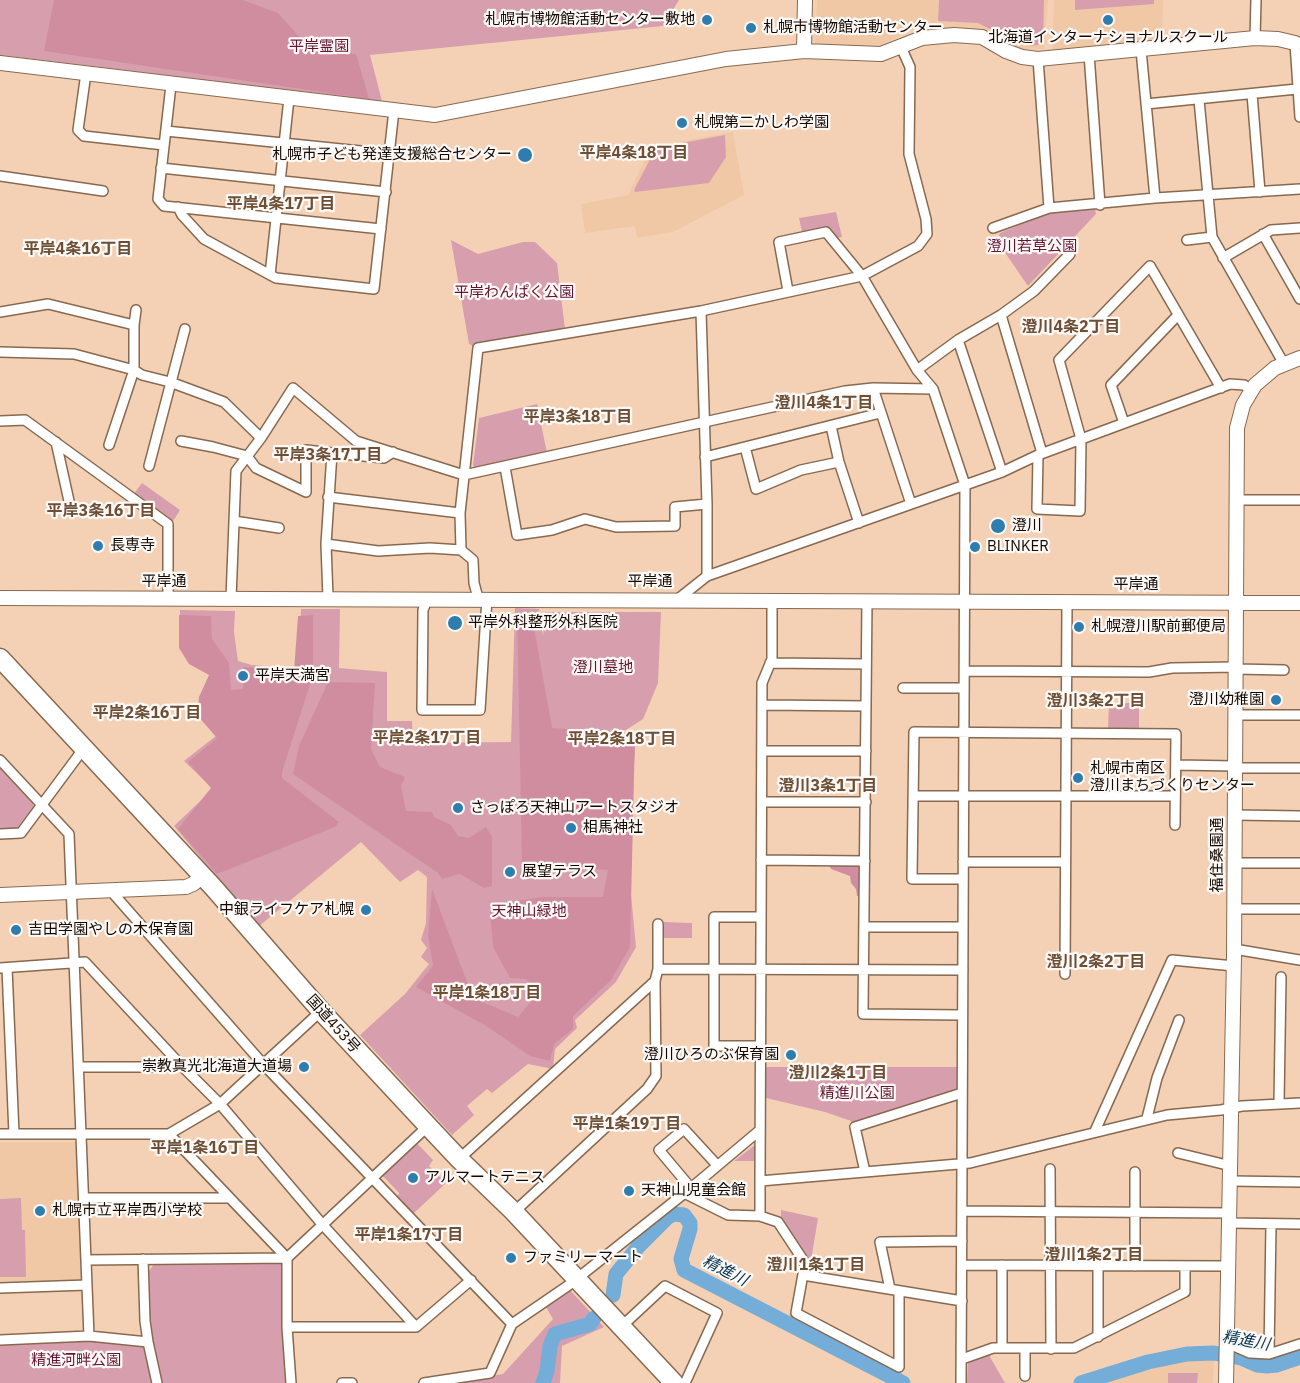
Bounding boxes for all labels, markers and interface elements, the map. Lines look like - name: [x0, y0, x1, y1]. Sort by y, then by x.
- place label: 札幌市博物館活動センター敷地: [485, 11, 695, 29]
- marker: 札幌市博物館活動センター敷地: [700, 13, 714, 27]
- marker: 北海道インターナショナルスクール: [1101, 13, 1115, 27]
- place label: 札幌市博物館活動センター: [763, 19, 943, 37]
- marker: 札幌市博物館活動センター: [744, 21, 758, 35]
- place label: 北海道インターナショナルスクール: [988, 29, 1228, 47]
- park label: 平岸霊園: [289, 38, 349, 56]
- place label: 札幌第二かしわ学園: [694, 114, 829, 132]
- marker: 札幌第二かしわ学園: [675, 116, 689, 130]
- district label: 平岸4条18丁目: [580, 143, 688, 163]
- place label: 札幌市子ども発達支援総合センター: [272, 146, 512, 164]
- marker: 札幌市子ども発達支援総合センター: [516, 146, 534, 164]
- district label: 平岸4条17丁目: [227, 194, 335, 214]
- park label: 澄川若草公園: [987, 238, 1077, 256]
- district label: 平岸4条16丁目: [24, 239, 132, 259]
- park label: 平岸わんぱく公園: [454, 284, 574, 302]
- district label: 澄川4条2丁目: [1021, 317, 1121, 337]
- district label: 澄川4条1丁目: [774, 393, 874, 413]
- district label: 平岸3条18丁目: [524, 407, 632, 427]
- district label: 平岸3条17丁目: [274, 445, 382, 465]
- district label: 平岸3条16丁目: [47, 501, 155, 521]
- marker: 澄川: [989, 517, 1007, 535]
- place label: 澄川: [1012, 517, 1042, 535]
- place label: 長専寺: [110, 537, 155, 555]
- place label: BLINKER: [987, 538, 1049, 556]
- marker: 長専寺: [91, 539, 105, 553]
- marker: BLINKER: [968, 540, 982, 554]
- street label: 平岸通: [142, 573, 186, 591]
- street label: 平岸通: [628, 573, 672, 591]
- street label: 平岸通: [1114, 576, 1158, 594]
- marker: 平岸外科整形外科医院: [446, 614, 464, 632]
- place label: 平岸外科整形外科医院: [468, 614, 618, 632]
- place label: 札幌澄川駅前郵便局: [1091, 618, 1226, 636]
- marker: 札幌澄川駅前郵便局: [1072, 620, 1086, 634]
- park label: 澄川墓地: [573, 659, 633, 677]
- place label: 平岸天満宮: [255, 667, 330, 685]
- marker: 平岸天満宮: [236, 669, 250, 683]
- district label: 澄川3条2丁目: [1046, 691, 1146, 711]
- place label: 澄川幼稚園: [1189, 691, 1264, 709]
- marker: 澄川幼稚園: [1269, 693, 1283, 707]
- district label: 平岸2条16丁目: [93, 703, 201, 723]
- district label: 平岸2条17丁目: [373, 728, 481, 748]
- district label: 平岸2条18丁目: [568, 729, 676, 749]
- place label: 札幌市南区 澄川まちづくりセンター: [1090, 760, 1255, 795]
- marker: 札幌市南区 澄川まちづくりセンター: [1071, 771, 1085, 785]
- district label: 澄川3条1丁目: [778, 776, 878, 796]
- place label: さっぽろ天神山アートスタジオ: [470, 799, 679, 817]
- marker: さっぽろ天神山アートスタジオ: [451, 801, 465, 815]
- street label: 福住桑園通: [1209, 818, 1227, 892]
- place label: 相馬神社: [583, 819, 643, 837]
- marker: 相馬神社: [564, 821, 578, 835]
- place label: 展望テラス: [522, 863, 597, 881]
- marker: 展望テラス: [503, 865, 517, 879]
- place label: 中銀ライフケア札幌: [219, 901, 354, 919]
- marker: 中銀ライフケア札幌: [359, 903, 373, 917]
- park label: 天神山緑地: [492, 903, 566, 921]
- place label: 吉田学園やしの木保育園: [28, 921, 193, 939]
- marker: 吉田学園やしの木保育園: [9, 923, 23, 937]
- district label: 澄川2条2丁目: [1046, 952, 1146, 972]
- district label: 平岸1条18丁目: [433, 983, 541, 1003]
- street label: 国道453号: [302, 991, 364, 1057]
- place label: 澄川ひろのぶ保育園: [644, 1046, 779, 1064]
- marker: 澄川ひろのぶ保育園: [784, 1048, 798, 1062]
- place label: 崇教真光北海道大道場: [142, 1058, 292, 1076]
- marker: 崇教真光北海道大道場: [297, 1060, 311, 1074]
- district label: 澄川2条1丁目: [788, 1063, 888, 1083]
- park label: 精進川公園: [820, 1085, 894, 1103]
- district label: 平岸1条19丁目: [573, 1114, 681, 1134]
- district label: 平岸1条16丁目: [151, 1138, 259, 1158]
- place label: アルマートテニス: [425, 1169, 545, 1187]
- marker: アルマートテニス: [406, 1171, 420, 1185]
- place label: 天神山児童会館: [641, 1182, 746, 1200]
- marker: 天神山児童会館: [622, 1184, 636, 1198]
- place label: 札幌市立平岸西小学校: [52, 1202, 202, 1220]
- marker: 札幌市立平岸西小学校: [33, 1204, 47, 1218]
- district label: 平岸1条17丁目: [355, 1225, 463, 1245]
- district label: 澄川1条2丁目: [1044, 1245, 1144, 1265]
- place label: ファミリーマート: [523, 1249, 643, 1267]
- marker: ファミリーマート: [504, 1251, 518, 1265]
- water label: 精進川: [699, 1252, 751, 1290]
- district label: 澄川1条1丁目: [766, 1255, 866, 1275]
- water label: 精進川: [1221, 1327, 1271, 1355]
- park label: 精進河畔公園: [31, 1352, 121, 1370]

